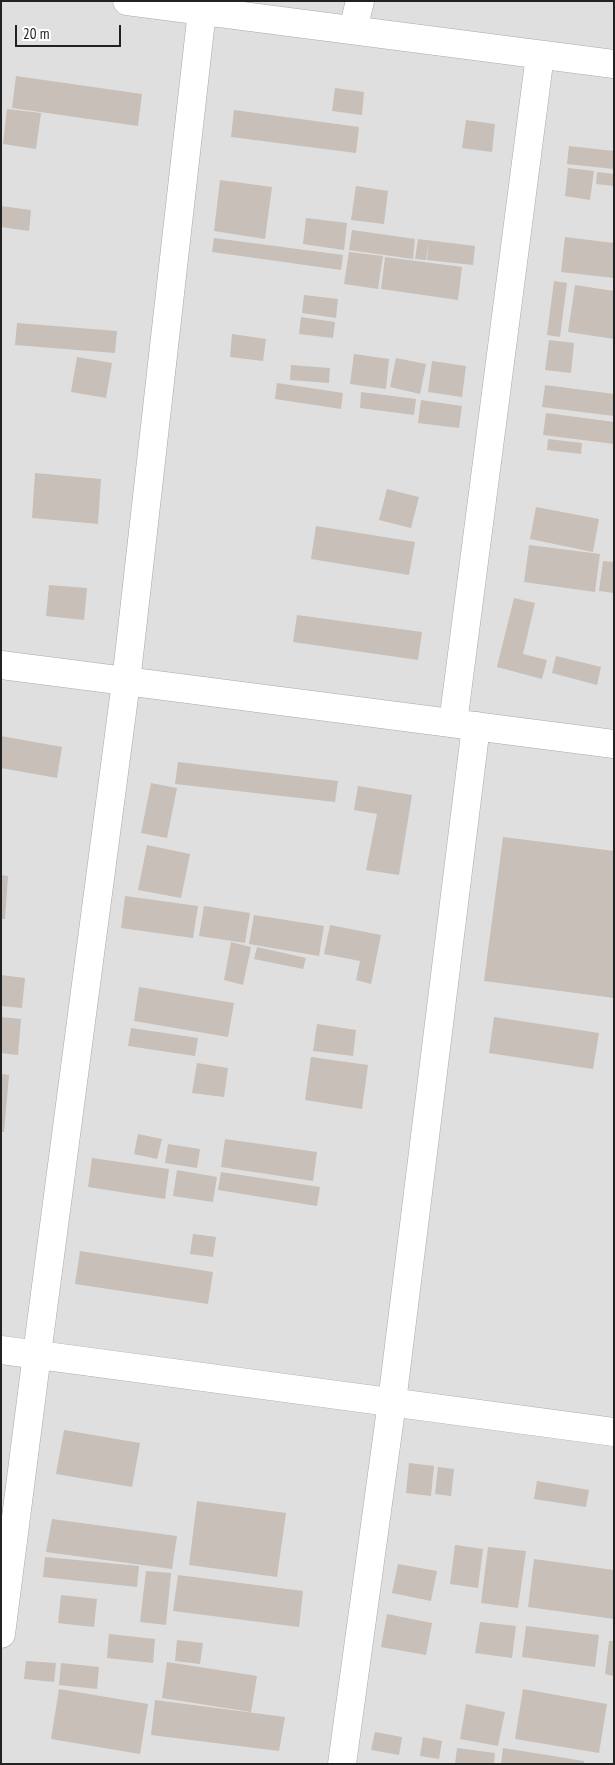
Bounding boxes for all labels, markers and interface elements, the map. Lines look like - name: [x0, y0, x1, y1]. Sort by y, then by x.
- scale bar: [18, 15, 124, 47]
- text: 20 m: [23, 24, 49, 43]

